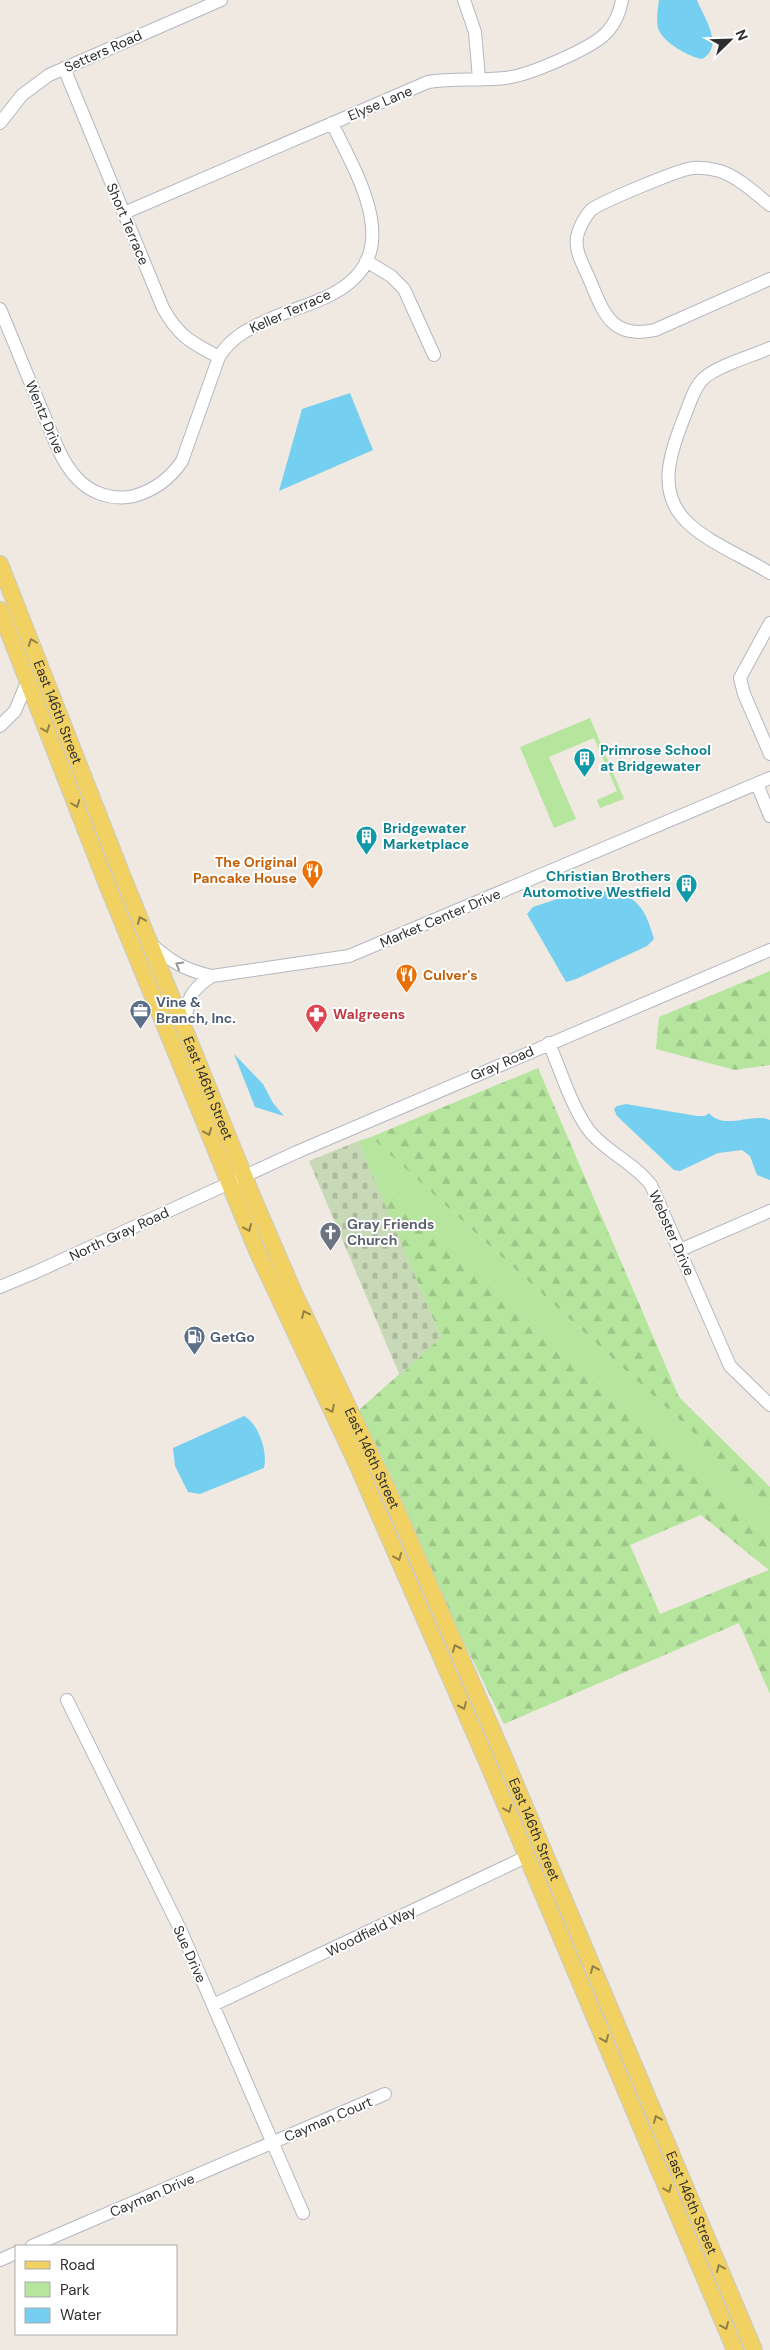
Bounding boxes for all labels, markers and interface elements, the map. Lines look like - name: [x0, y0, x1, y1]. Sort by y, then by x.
- north arrow: [705, 15, 755, 65]
- street label: Setters Road: [61, 26, 145, 76]
- text: N: [732, 27, 752, 43]
- street label: Elyse Lane: [345, 81, 415, 125]
- street label: Short Terrace: [103, 180, 153, 268]
- street label: Keller Terrace: [246, 285, 334, 337]
- street label: Wentz Drive: [22, 378, 68, 456]
- one-way arrow: [28, 638, 38, 647]
- street label: East 146th Street: [30, 657, 87, 767]
- one-way arrow: [40, 724, 51, 733]
- place label: Primrose School at Bridgewater: [600, 741, 711, 775]
- building icon: Primrose School at Bridgewater: [572, 746, 596, 777]
- one-way arrow: [70, 799, 80, 808]
- place label: Bridgewater Marketplace: [383, 819, 469, 853]
- building icon: Bridgewater Marketplace: [355, 824, 379, 855]
- place label: The Original Pancake House: [193, 853, 297, 887]
- restaurant icon: The Original Pancake House: [301, 858, 325, 889]
- place label: Christian Brothers Automotive Westfield: [522, 867, 671, 901]
- building icon: Christian Brothers Automotive Westfield: [675, 872, 699, 903]
- street label: Market Center Drive: [377, 884, 503, 952]
- one-way arrow: [136, 916, 147, 925]
- one-way arrow: [175, 962, 184, 972]
- restaurant icon: Culver's: [395, 963, 419, 994]
- place label: Culver's: [423, 966, 478, 984]
- place label: Vine & Branch, Inc.: [156, 993, 236, 1027]
- office icon: Vine & Branch, Inc.: [128, 998, 152, 1029]
- pharmacy icon: Walgreens: [305, 1002, 329, 1033]
- place label: Walgreens: [333, 1005, 405, 1023]
- street label: East 146th Street: [179, 1034, 237, 1143]
- street label: Gray Road: [468, 1042, 536, 1084]
- one-way arrow: [202, 1127, 212, 1136]
- street label: Webster Drive: [645, 1188, 699, 1279]
- street label: North Gray Road: [66, 1203, 172, 1265]
- place label: Gray Friends Church: [347, 1215, 434, 1249]
- church icon: Gray Friends Church: [319, 1220, 343, 1251]
- one-way arrow: [241, 1223, 252, 1232]
- one-way arrow: [301, 1311, 311, 1320]
- fuel station icon: GetGo: [182, 1325, 206, 1356]
- place label: GetGo: [210, 1328, 255, 1346]
- one-way arrow: [325, 1404, 335, 1413]
- street label: East 146th Street: [341, 1405, 404, 1512]
- one-way arrow: [392, 1552, 402, 1561]
- one-way arrow: [452, 1644, 463, 1653]
- one-way arrow: [456, 1701, 467, 1710]
- street label: East 146th Street: [505, 1775, 564, 1884]
- one-way arrow: [501, 1804, 512, 1813]
- street label: Woodfield Way: [323, 1901, 419, 1961]
- street label: Sue Drive: [169, 1922, 211, 1986]
- one-way arrow: [589, 1965, 600, 1974]
- one-way arrow: [599, 2035, 609, 2043]
- street label: Cayman Court: [281, 2092, 375, 2146]
- one-way arrow: [652, 2115, 662, 2123]
- street label: East 146th Street: [662, 2148, 722, 2257]
- street label: Cayman Drive: [107, 2169, 197, 2221]
- one-way arrow: [661, 2184, 672, 2193]
- legend: [15, 2245, 178, 2335]
- text: Road: [60, 2255, 95, 2275]
- one-way arrow: [715, 2264, 726, 2273]
- text: Park: [60, 2280, 90, 2300]
- text: Water: [60, 2305, 102, 2325]
- one-way arrow: [719, 2321, 729, 2330]

